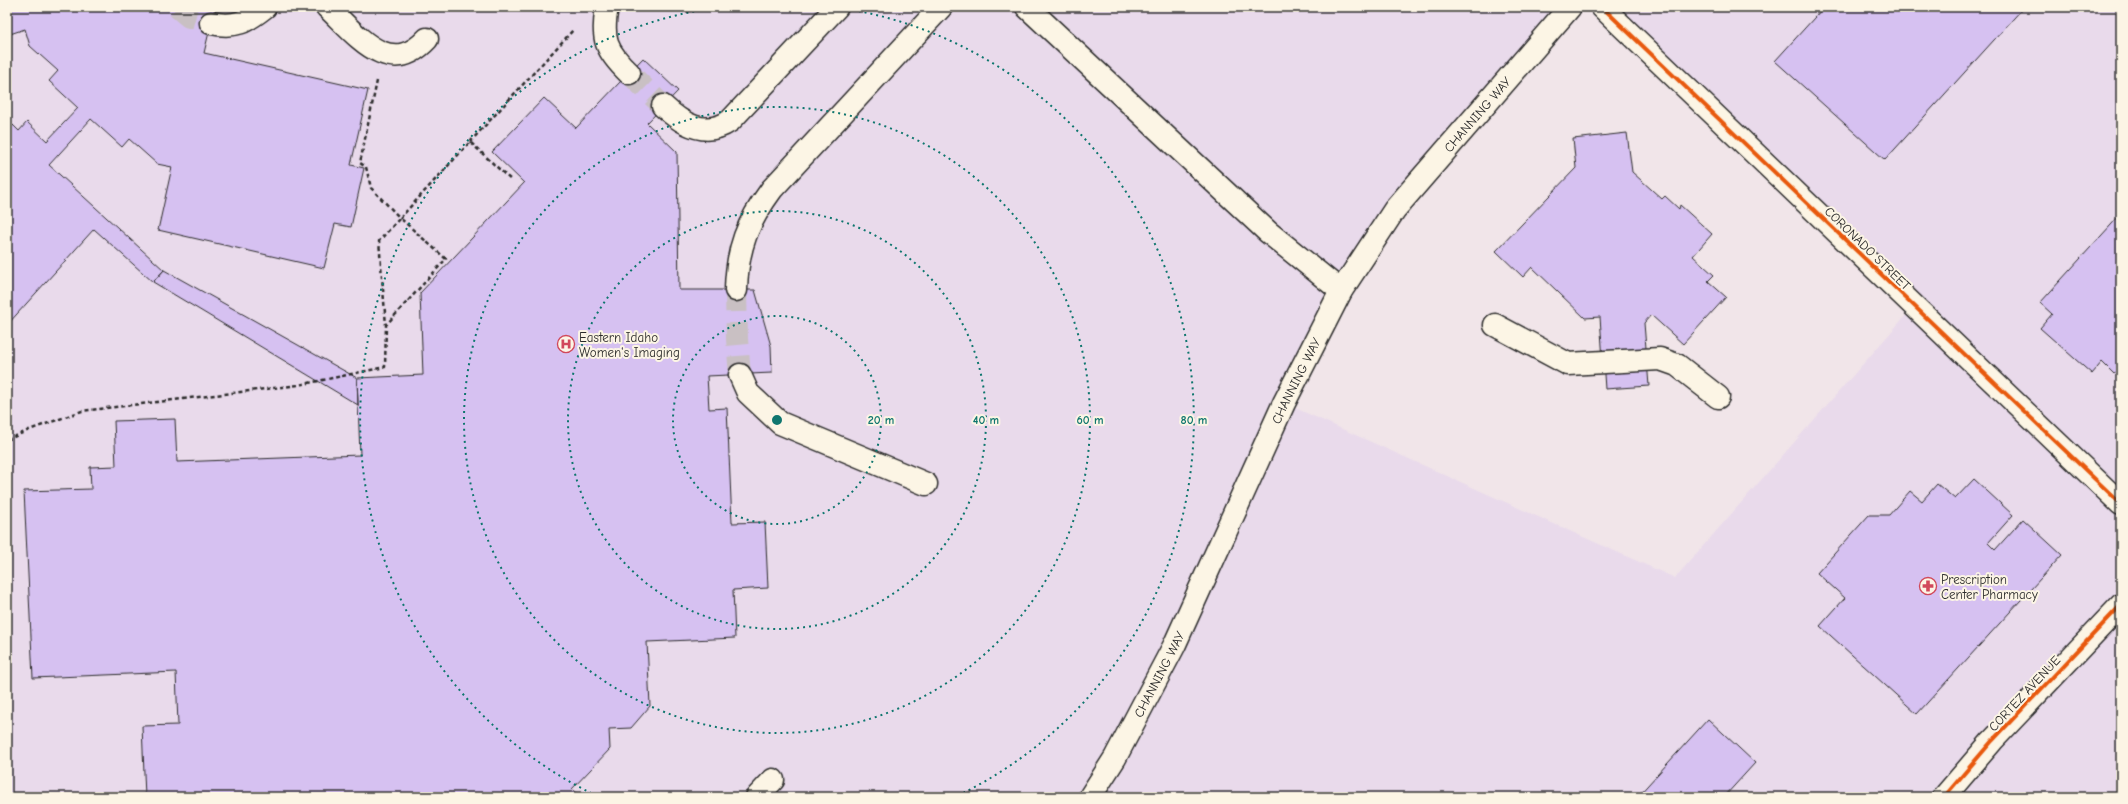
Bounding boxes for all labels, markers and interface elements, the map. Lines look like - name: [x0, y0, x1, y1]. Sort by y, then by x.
- street label: CHANNING WAY: [1441, 74, 1514, 155]
- street label: CORONADO STREET: [1822, 204, 1914, 293]
- place label: Eastern Idaho Women's Imaging: [579, 330, 680, 360]
- hospital icon: Eastern Idaho Women's Imaging: [556, 334, 576, 354]
- street label: CHANNING WAY: [1269, 335, 1324, 426]
- centre of rings: [770, 413, 784, 427]
- text: 20 m: [868, 413, 894, 427]
- text: 40 m: [973, 413, 999, 427]
- text: 60 m: [1077, 413, 1103, 427]
- text: 80 m: [1181, 413, 1207, 427]
- place label: Prescription Center Pharmacy: [1941, 572, 2038, 602]
- pharmacy icon: Prescription Center Pharmacy: [1918, 576, 1938, 596]
- street label: CHANNING WAY: [1131, 629, 1188, 720]
- street label: CORTEZ AVENUE: [1986, 652, 2063, 734]

